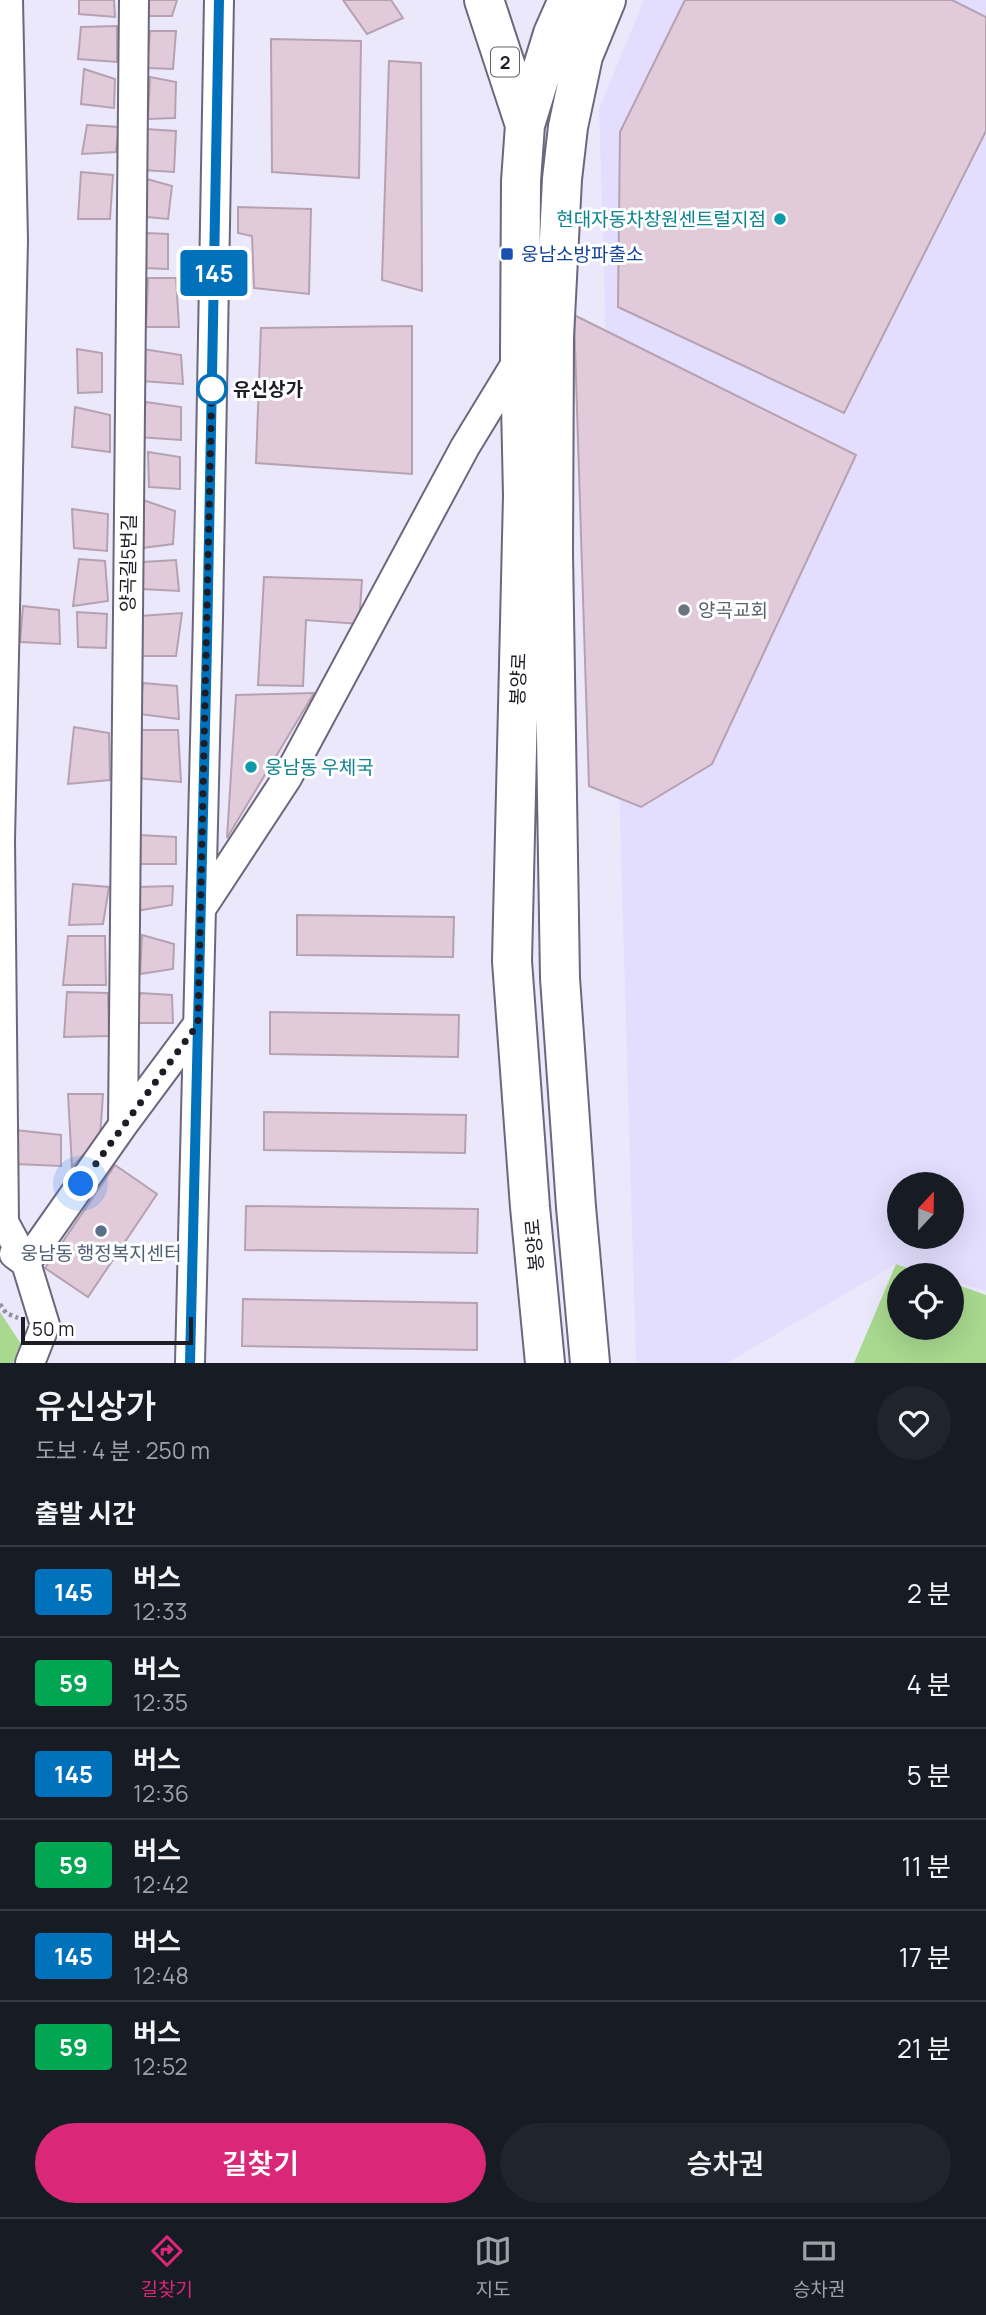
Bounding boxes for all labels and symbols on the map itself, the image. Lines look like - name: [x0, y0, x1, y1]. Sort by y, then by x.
- road number: 2: [491, 48, 519, 76]
- place label: 현대자동차창원센트럴지점: [556, 206, 766, 232]
- marker: 현대자동차창원센트럴지점: [772, 211, 788, 227]
- place label: 웅남소방파출소: [521, 241, 643, 267]
- marker: 웅남소방파출소: [499, 246, 515, 262]
- line badge: 145: [174, 250, 254, 296]
- marker: 유신상가: [197, 374, 227, 404]
- place label: 유신상가: [233, 376, 303, 402]
- street label: 양곡길5번길: [114, 514, 142, 612]
- place label: 양곡교회: [698, 597, 768, 623]
- marker: 양곡교회: [676, 602, 692, 618]
- street label: 봉양로: [504, 652, 532, 706]
- place label: 웅남동 우체국: [265, 754, 374, 780]
- marker: 웅남동 우체국: [243, 759, 259, 775]
- your location: [63, 1166, 98, 1201]
- north arrow: [887, 1172, 964, 1250]
- street label: 봉양로: [519, 1218, 549, 1272]
- marker: 웅남동 행정복지센터: [93, 1223, 109, 1239]
- place label: 웅남동 행정복지센터: [20, 1240, 182, 1266]
- scale bar: [21, 1314, 192, 1346]

